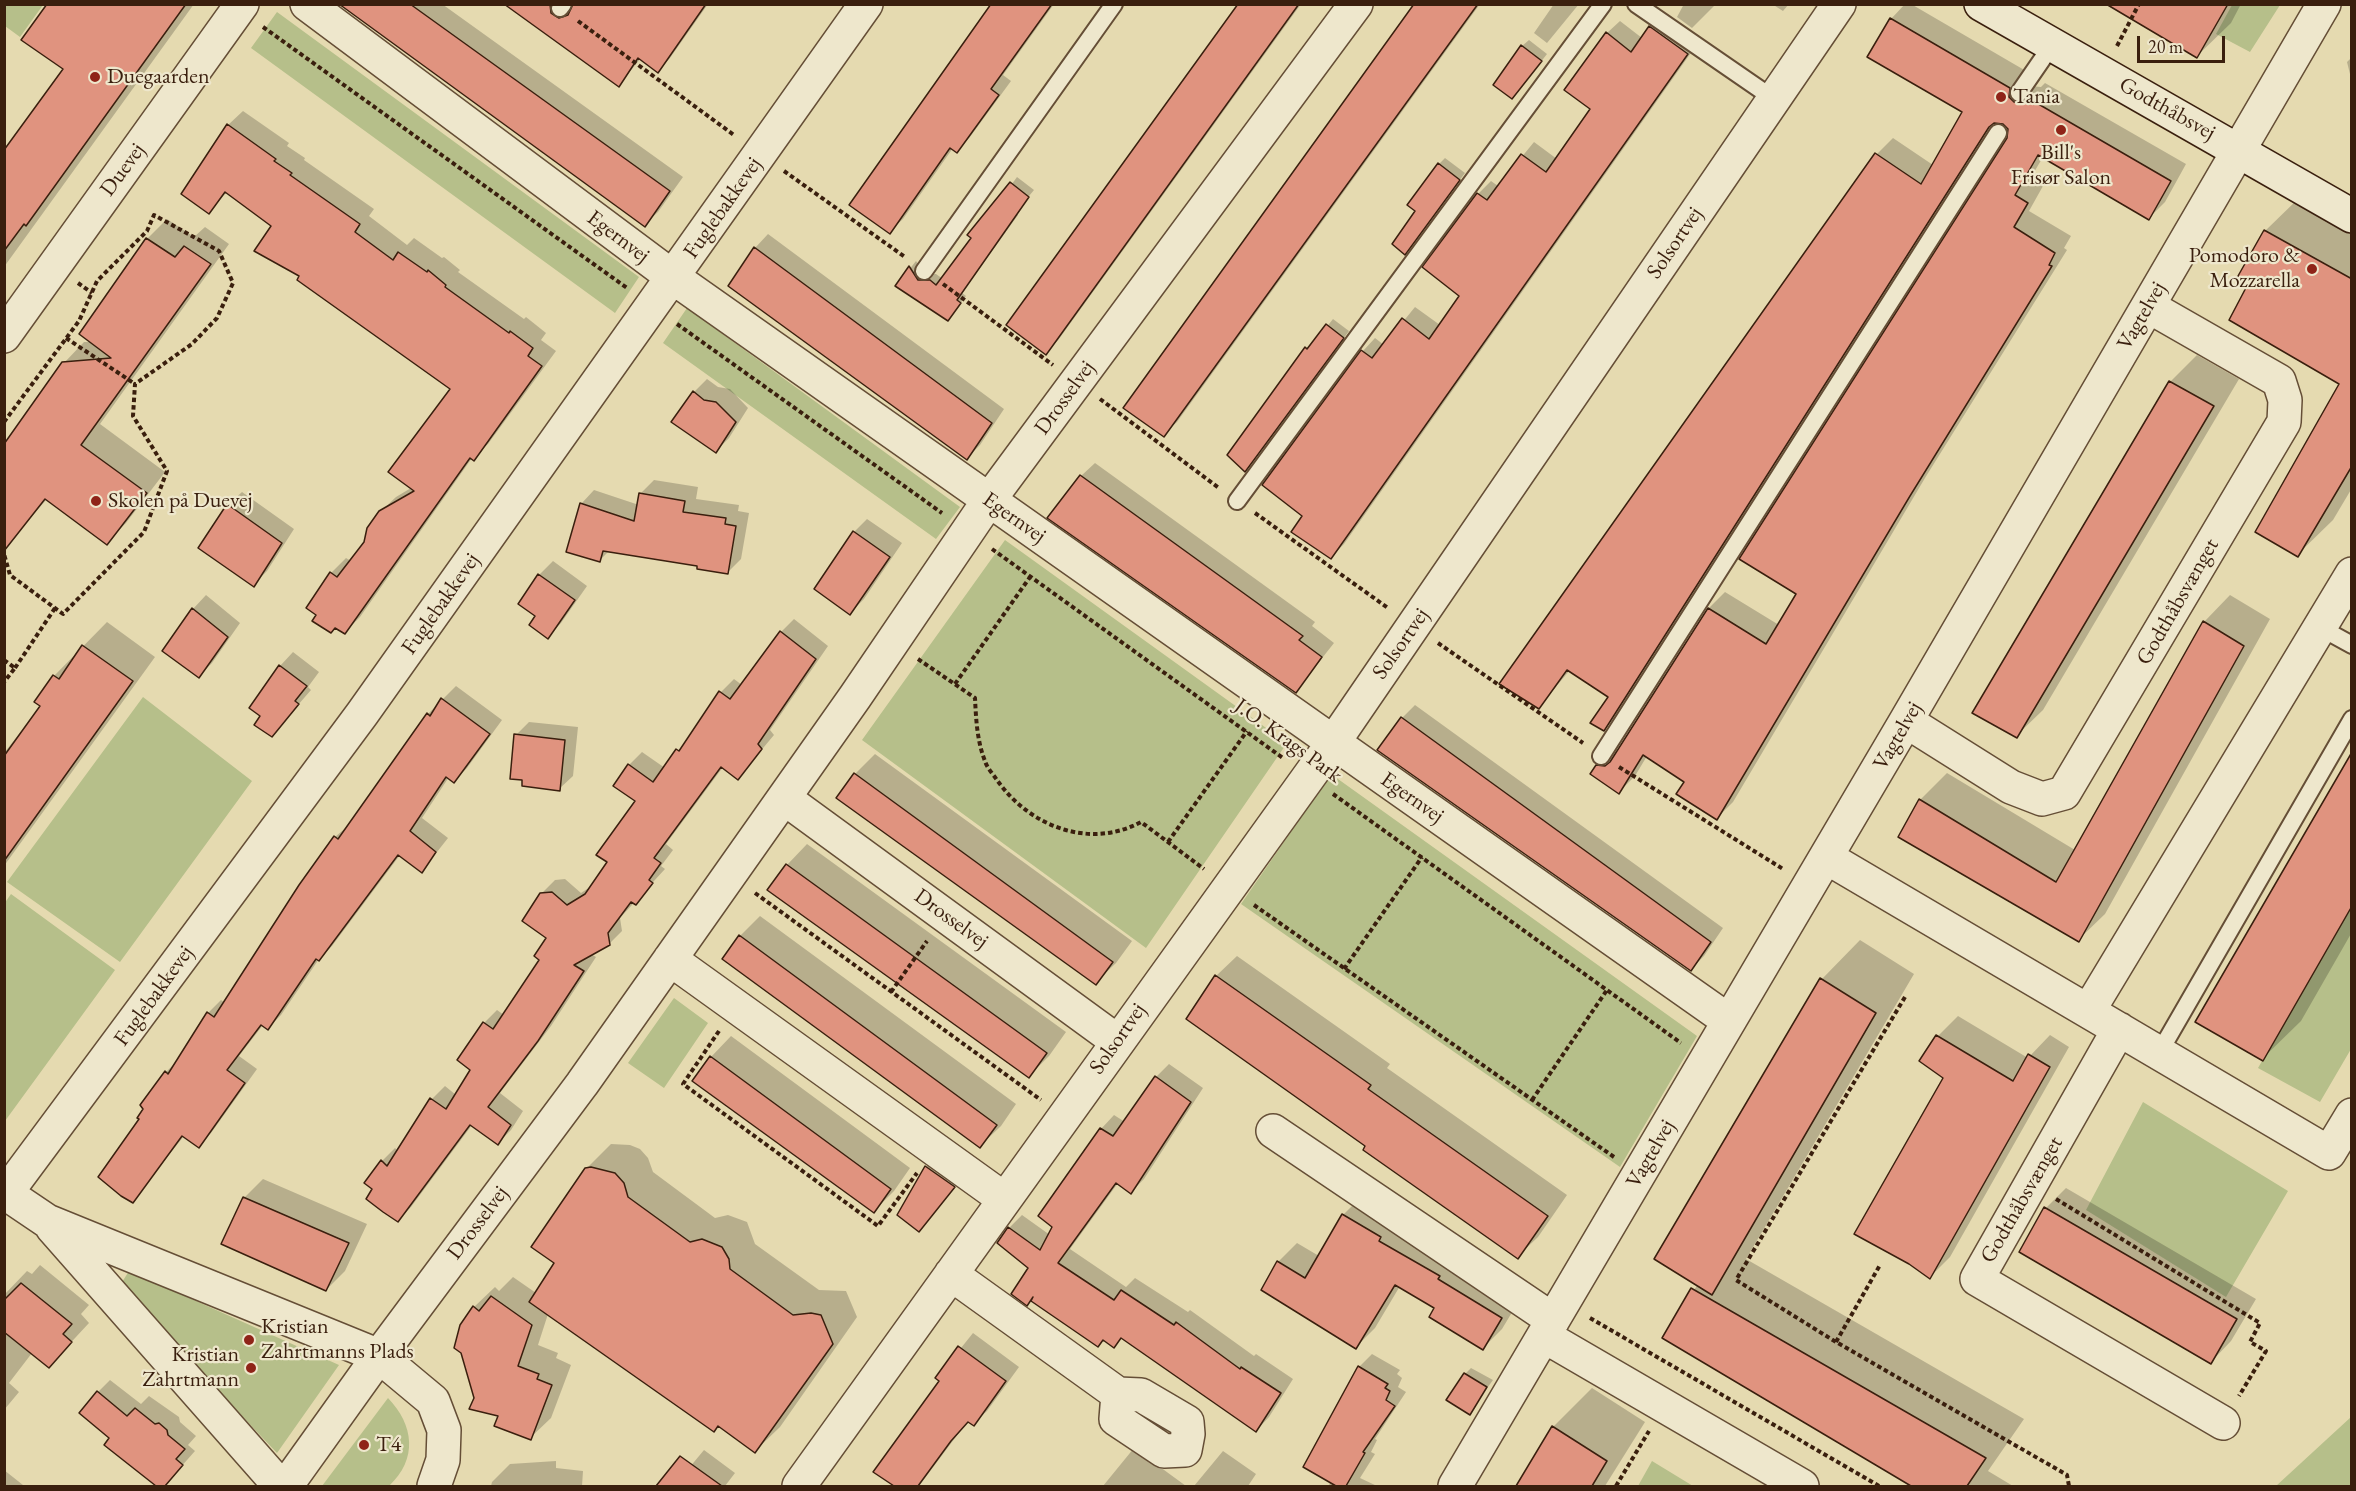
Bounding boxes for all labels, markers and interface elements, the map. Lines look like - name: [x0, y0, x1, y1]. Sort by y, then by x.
- scale bar: [2140, 24, 2228, 62]
- text: 20 m: [2148, 35, 2183, 58]
- place label: Duegaarden: [107, 64, 210, 90]
- marker: Duegaarden: [88, 70, 102, 84]
- street label: Godthåbsvej: [2114, 72, 2220, 146]
- place label: Tania: [2013, 84, 2060, 110]
- marker: Tania: [1994, 90, 2008, 104]
- marker: Bill's Frisør Salon: [2054, 123, 2068, 137]
- street label: Duevej: [95, 138, 151, 202]
- place label: Bill's Frisør Salon: [2011, 140, 2111, 192]
- street label: Fuglebakkevej: [678, 152, 768, 264]
- street label: Solsortvej: [1641, 202, 1709, 284]
- street label: Egernvej: [581, 205, 655, 269]
- place label: Pomodoro & Mozzarella: [2189, 243, 2300, 294]
- marker: Pomodoro & Mozzarella: [2305, 262, 2319, 276]
- street label: Vagtelvej: [2112, 277, 2172, 355]
- street label: Drosselvej: [1029, 356, 1101, 440]
- street label: Egernvej: [977, 487, 1051, 549]
- place label: Skolen på Duevej: [108, 488, 253, 514]
- marker: Skolen på Duevej: [89, 494, 103, 508]
- street label: Godthåbsvænget: [2131, 534, 2225, 670]
- street label: Fuglebakkevej: [396, 548, 486, 660]
- street label: Solsortvej: [1367, 603, 1435, 685]
- street label: J.O. Krags Park: [1229, 693, 1347, 789]
- street label: Vagtelvej: [1868, 697, 1928, 775]
- street label: Egernvej: [1375, 767, 1449, 829]
- street label: Drosselvej: [909, 883, 993, 955]
- street label: Fuglebakkevej: [109, 941, 199, 1051]
- street label: Solsortvej: [1084, 998, 1152, 1080]
- street label: Vagtelvej: [1621, 1115, 1681, 1193]
- street label: Godthåbsvænget: [1975, 1132, 2069, 1268]
- street label: Drosselvej: [442, 1181, 514, 1265]
- place label: Kristian Zahrtmanns Plads: [261, 1314, 414, 1366]
- marker: Kristian Zahrtmanns Plads: [242, 1333, 256, 1347]
- place label: Kristian Zahrtmann: [142, 1342, 239, 1394]
- marker: Kristian Zahrtmann: [244, 1361, 258, 1375]
- place label: T4: [376, 1432, 401, 1458]
- marker: T4: [357, 1438, 371, 1452]

